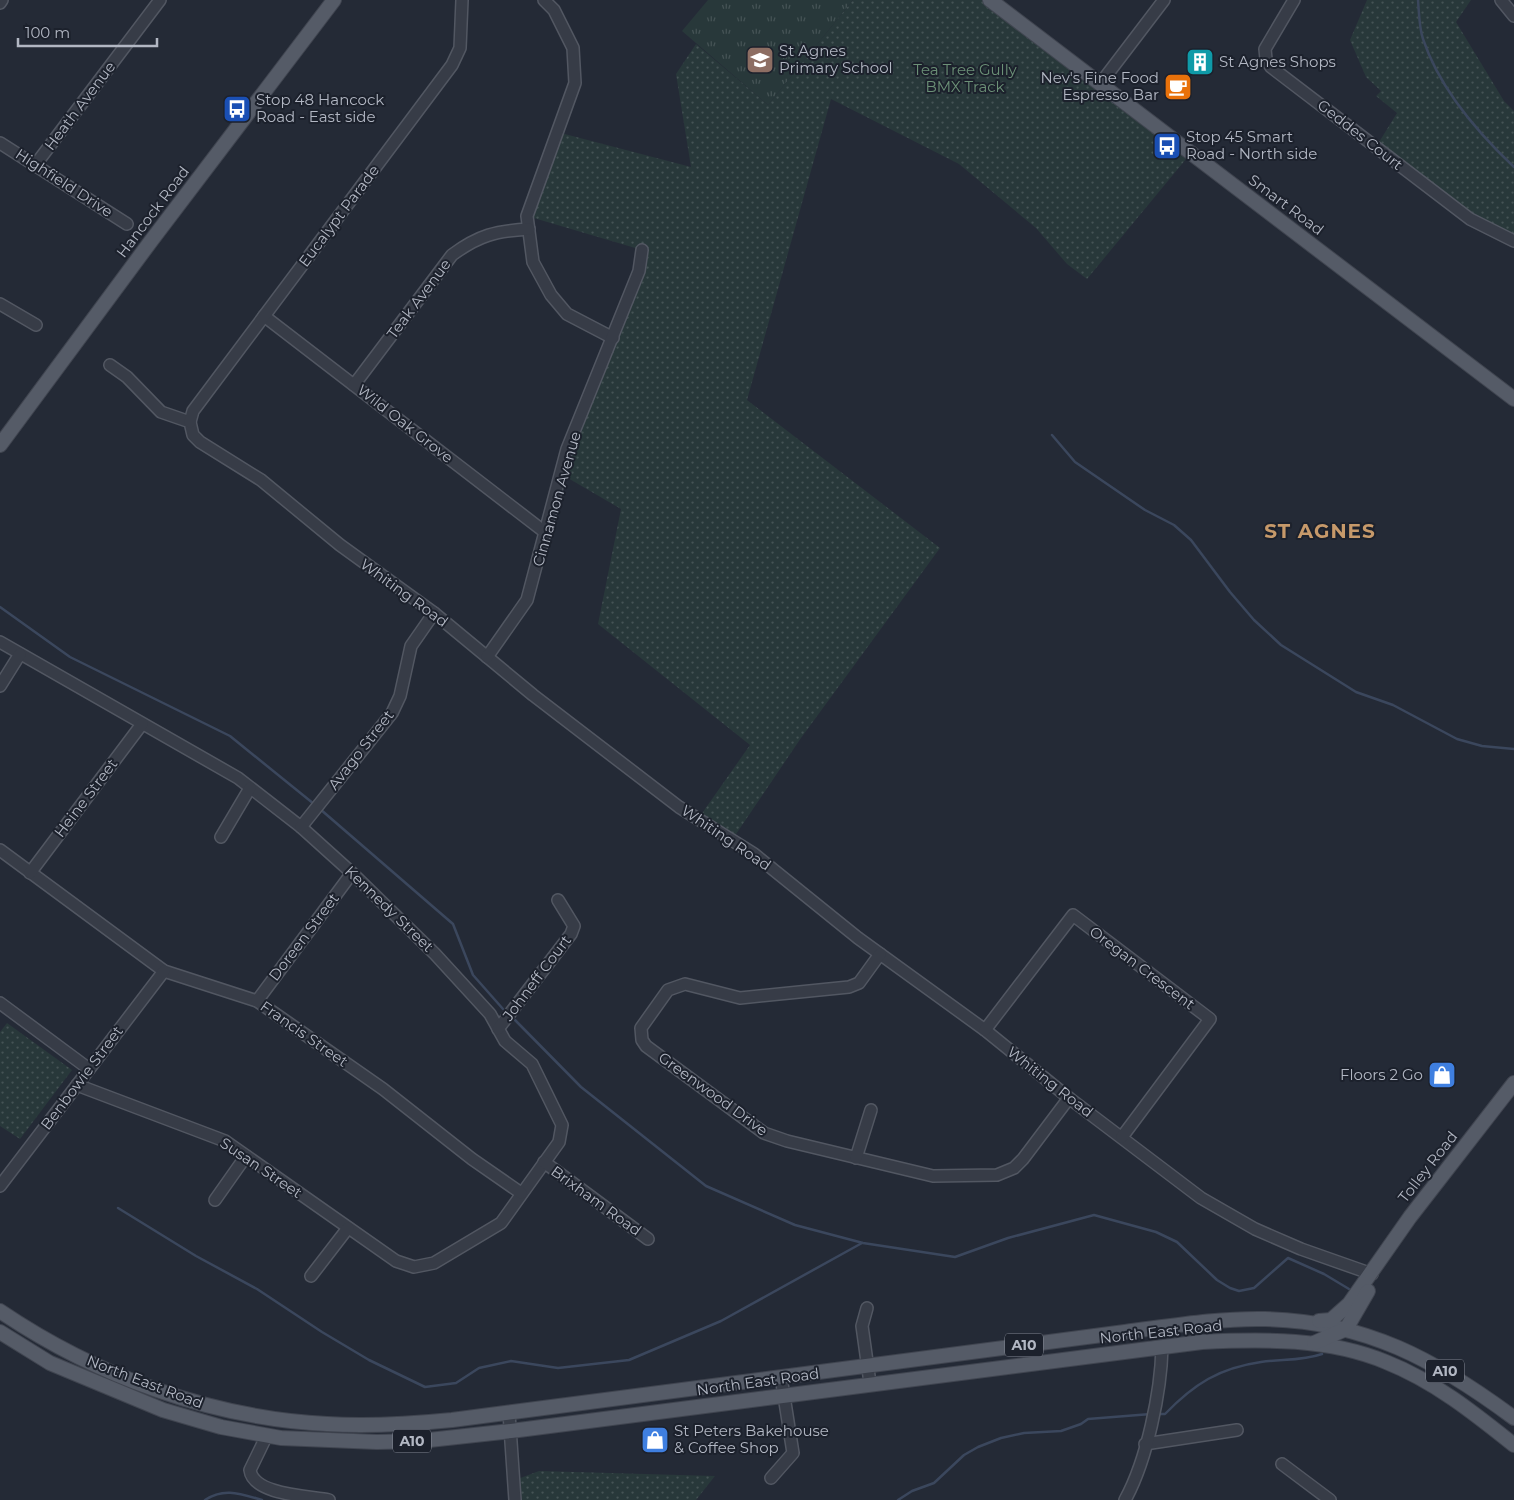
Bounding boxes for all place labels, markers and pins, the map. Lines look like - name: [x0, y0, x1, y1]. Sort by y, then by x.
- place label: St Agnes Primary School: [779, 41, 893, 77]
- school or university icon: St Agnes Primary School: [745, 45, 775, 75]
- building icon: St Agnes Shops: [1185, 47, 1215, 77]
- place label: St Agnes Shops: [1219, 52, 1336, 71]
- place label: Nev's Fine Food Espresso Bar: [1041, 68, 1159, 104]
- cafe icon: Nev's Fine Food Espresso Bar: [1163, 72, 1193, 102]
- place label: Stop 48 Hancock Road - East side: [256, 90, 384, 126]
- bus stop icon: Stop 48 Hancock Road - East side: [222, 94, 252, 124]
- place label: Stop 45 Smart Road - North side: [1186, 127, 1317, 163]
- bus stop icon: Stop 45 Smart Road - North side: [1152, 131, 1182, 161]
- shop icon: Floors 2 Go: [1427, 1060, 1457, 1090]
- place label: Floors 2 Go: [1340, 1065, 1423, 1084]
- place label: St Peters Bakehouse & Coffee Shop: [674, 1421, 829, 1457]
- shop icon: St Peters Bakehouse & Coffee Shop: [640, 1425, 670, 1455]

